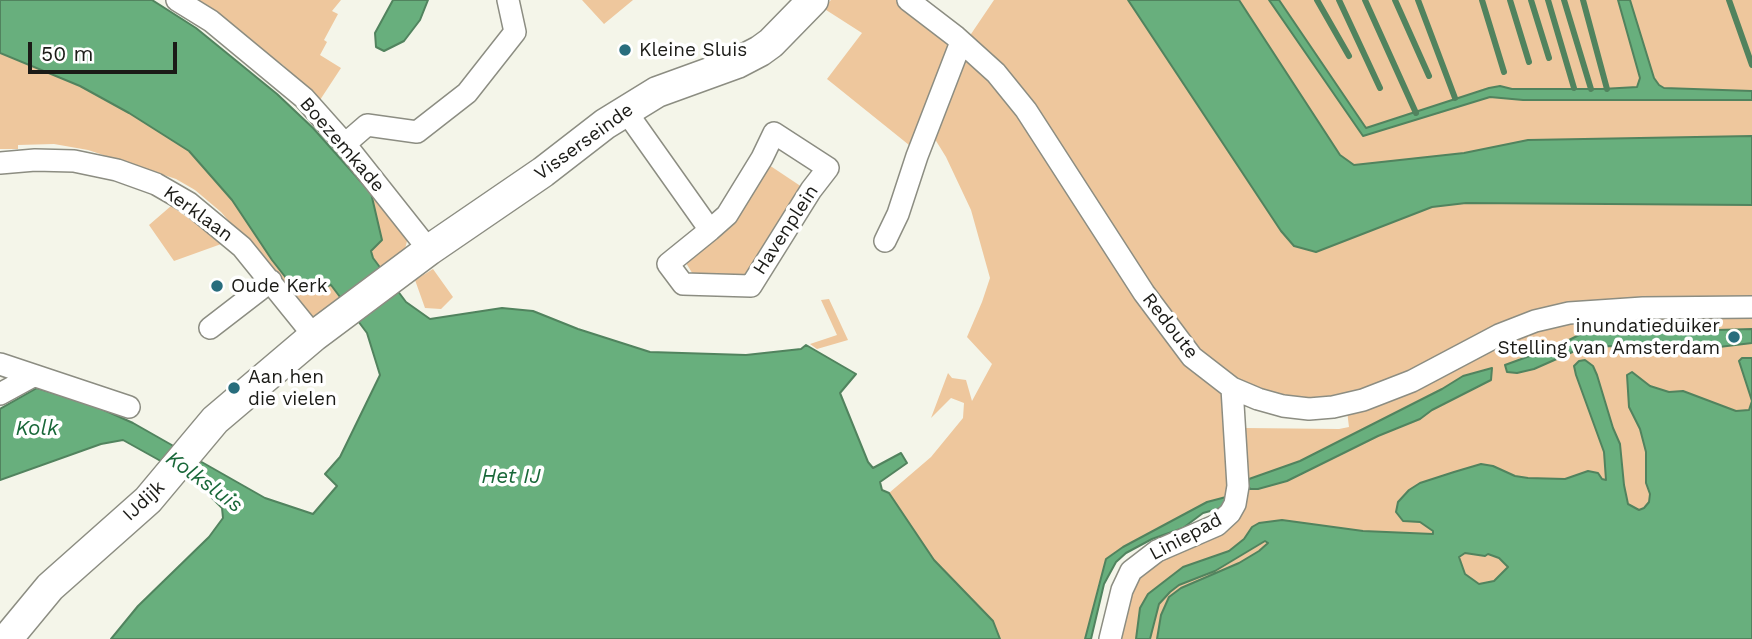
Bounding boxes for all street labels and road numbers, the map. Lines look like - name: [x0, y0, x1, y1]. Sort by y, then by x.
- street label: Boezemkade: [295, 93, 389, 197]
- street label: Visserseinde: [530, 99, 638, 185]
- street label: Kerklaan: [159, 181, 237, 247]
- street label: Havenplein: [749, 181, 823, 279]
- street label: Redoute: [1137, 289, 1203, 363]
- street label: IJdijk: [118, 476, 170, 526]
- street label: Liniepad: [1146, 508, 1226, 566]

